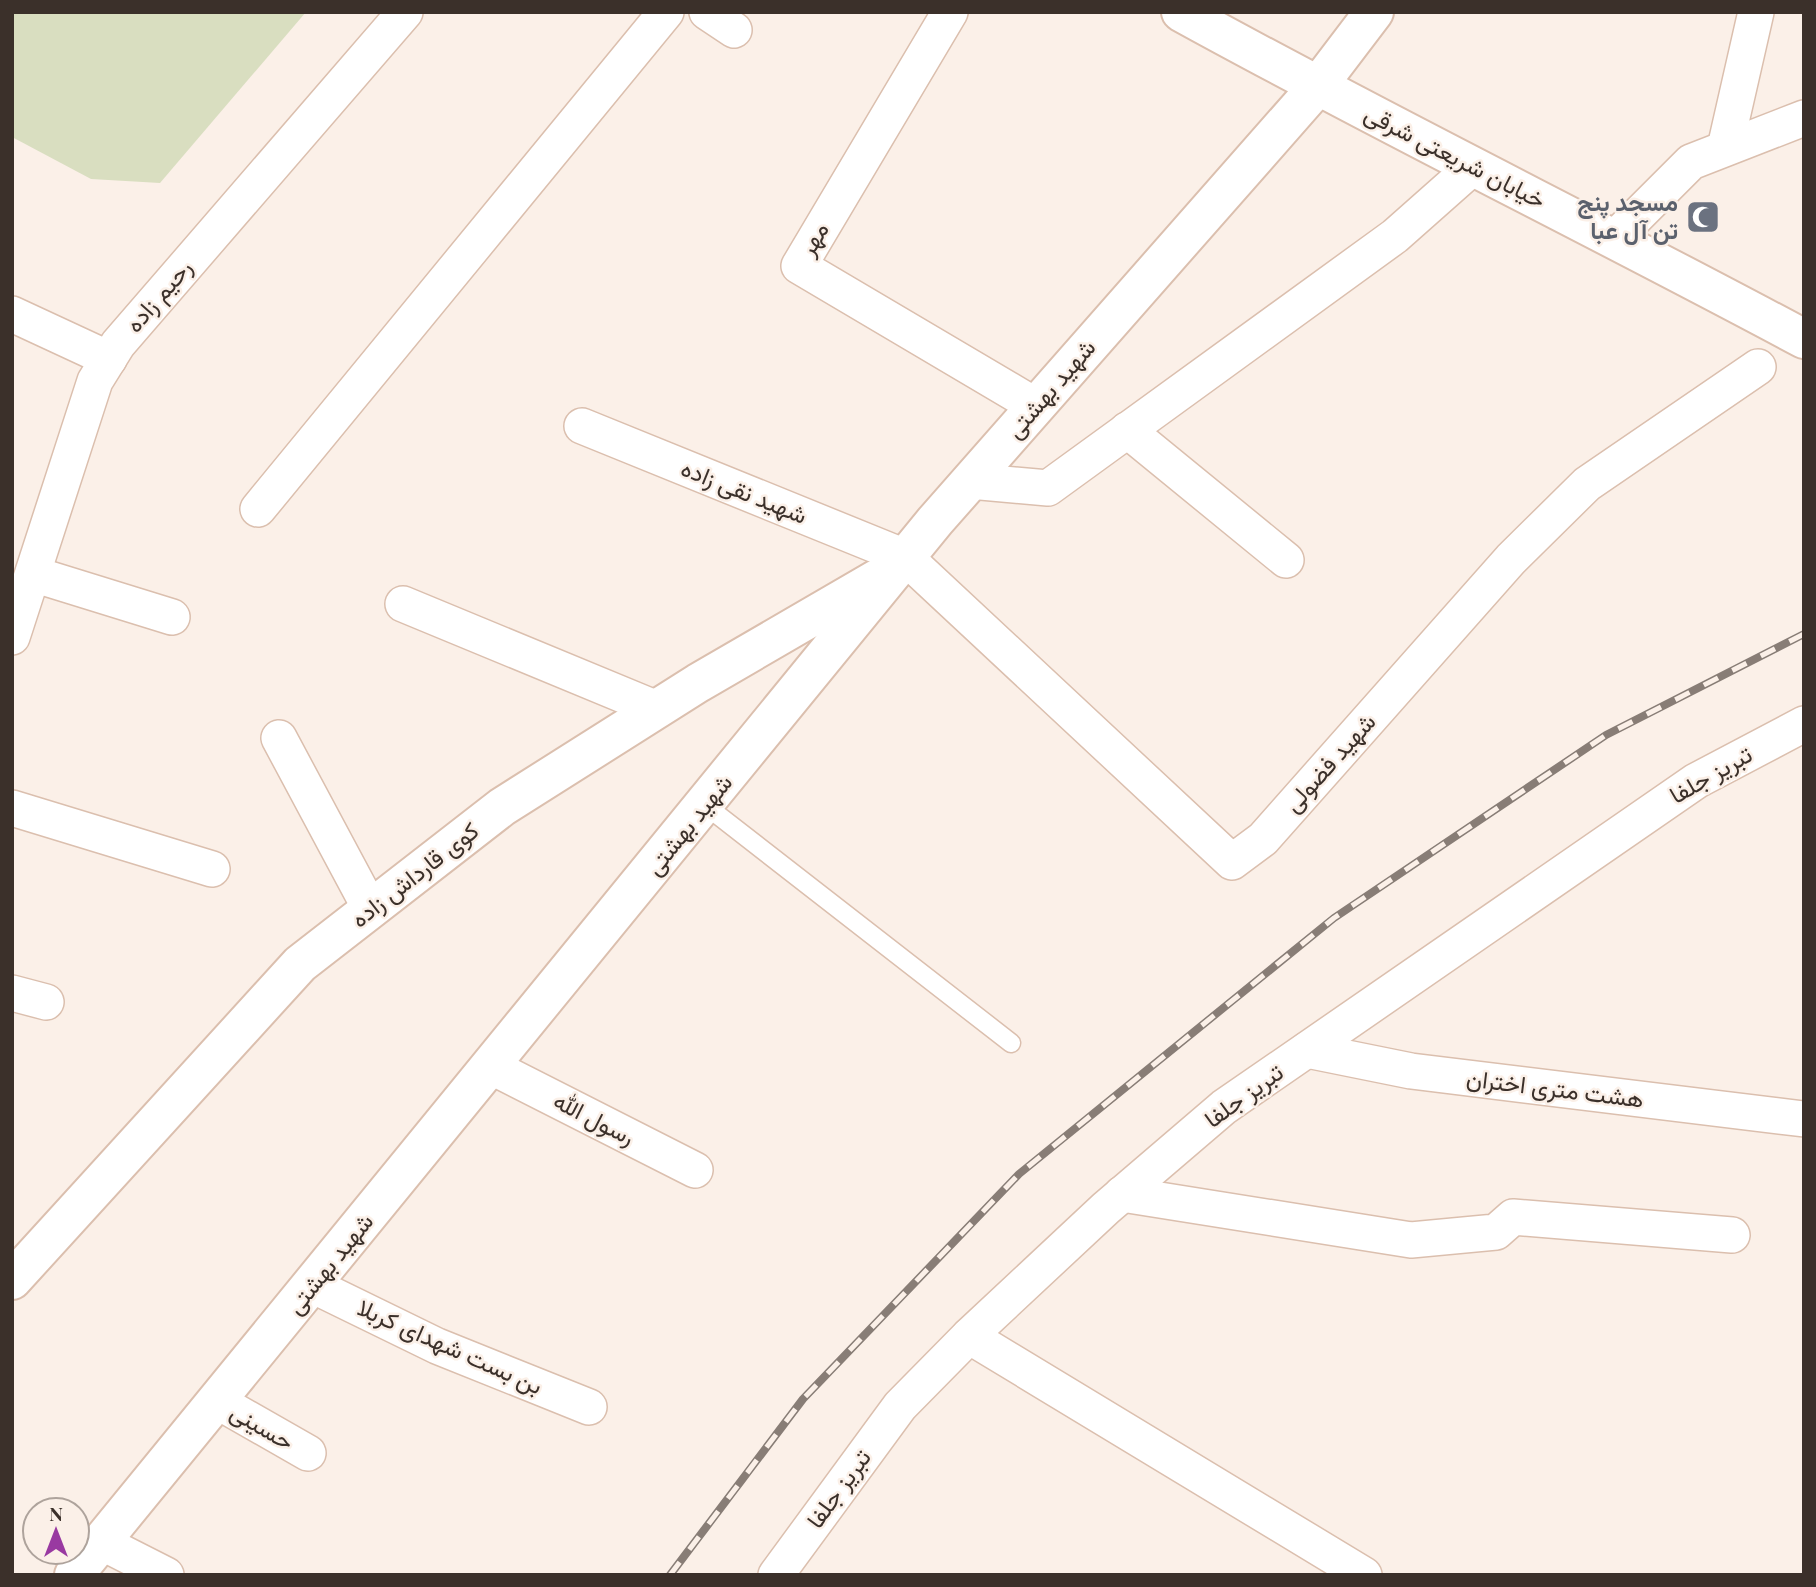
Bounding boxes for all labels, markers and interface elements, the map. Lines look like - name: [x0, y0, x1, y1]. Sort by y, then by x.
- street label: خیابان شریعتی شرقی: [1359, 96, 1552, 216]
- place label: مسجد پنج تن آل عبا: [1577, 185, 1678, 246]
- mosque icon: مسجد پنج تن آل عبا: [1684, 198, 1722, 236]
- street label: مهر: [789, 215, 836, 262]
- street label: رحیم زاده: [117, 251, 200, 339]
- street label: شهید بهشتی: [997, 331, 1102, 445]
- street label: شهید نقی زاده: [677, 450, 813, 531]
- street label: شهید فضولی: [1275, 705, 1382, 819]
- street label: تبریز جلفا: [1663, 737, 1758, 811]
- street label: شهید بهشتی: [637, 766, 739, 882]
- street label: کوی قارداش زاده: [343, 813, 485, 934]
- street label: تبریز جلفا: [1197, 1055, 1289, 1135]
- street label: هشت متری اختران: [1465, 1060, 1646, 1115]
- street label: رسول الله: [548, 1083, 641, 1152]
- street label: شهید بهشتی: [278, 1205, 380, 1321]
- street label: بن بست شهدای کربلا: [353, 1290, 548, 1401]
- street label: حسینی: [225, 1394, 301, 1456]
- street label: تبریز جلفا: [798, 1442, 878, 1534]
- north arrow: [21, 1496, 91, 1566]
- text: N: [49, 1500, 63, 1526]

